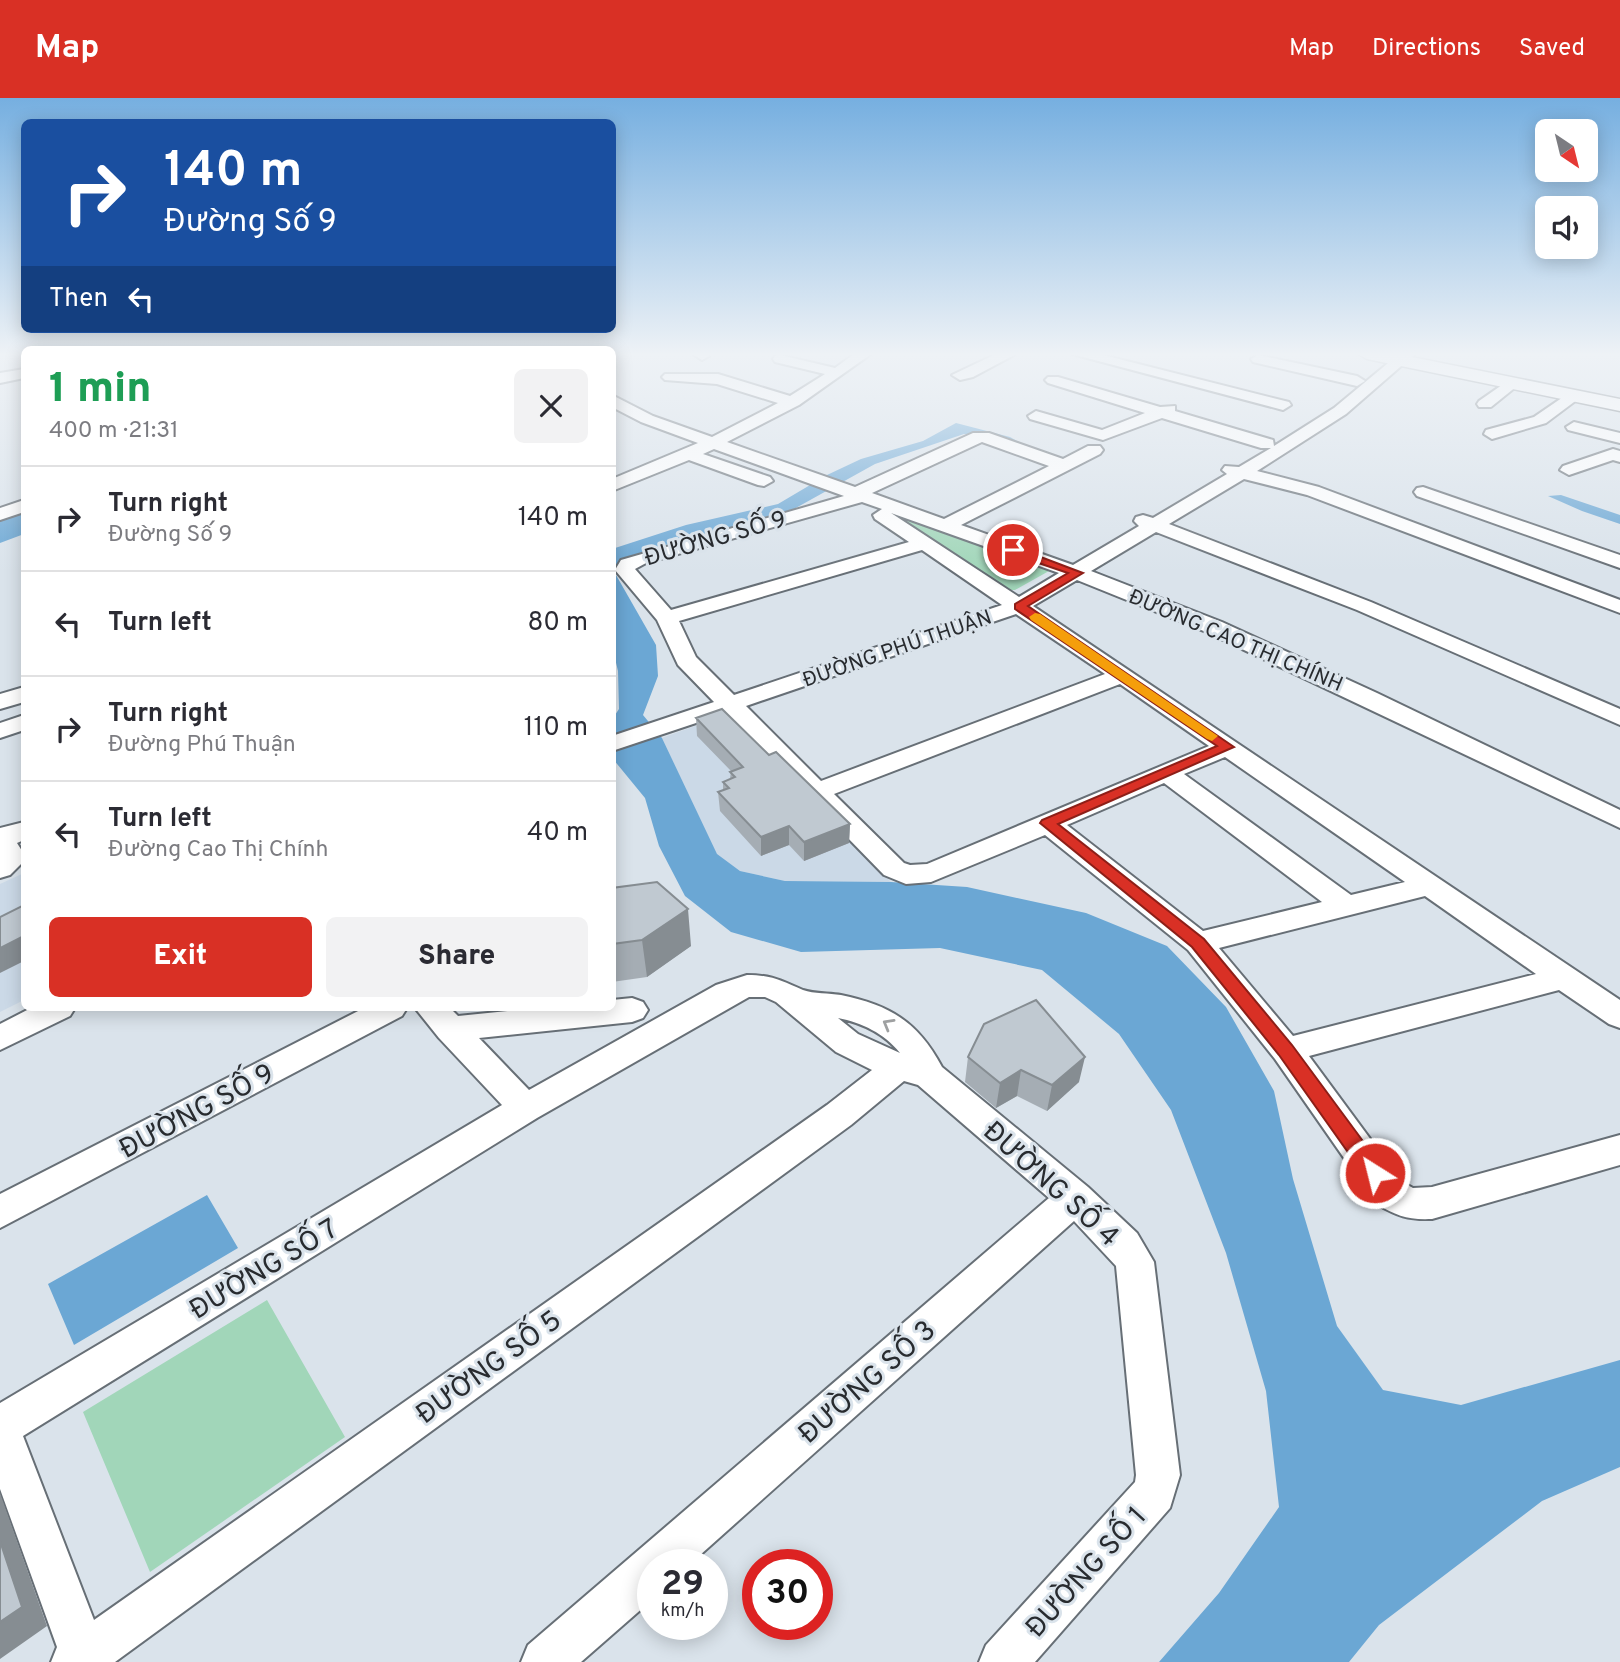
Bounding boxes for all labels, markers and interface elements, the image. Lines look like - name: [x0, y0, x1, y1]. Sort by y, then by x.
- text: Map: [35, 28, 99, 70]
- text: Map: [1289, 34, 1334, 64]
- text: Directions: [1372, 34, 1481, 64]
- text: Saved: [1519, 34, 1585, 64]
- north arrow: [1535, 119, 1598, 182]
- map controls: [1535, 119, 1598, 259]
- text: 140 m: [164, 142, 303, 204]
- icon: right: [49, 147, 140, 238]
- button: sound: [1535, 196, 1598, 259]
- text: Đường Số 9: [164, 203, 337, 243]
- icon: left: [122, 280, 160, 318]
- text: Then: [49, 283, 108, 316]
- text: 1 min: [49, 364, 152, 417]
- button: close: [514, 369, 588, 443]
- text: 400 m · 21:31: [49, 417, 179, 446]
- text: Turn right: [108, 488, 228, 521]
- icon: right: [49, 500, 87, 538]
- street label: ĐƯỜNG SỐ 9: [639, 500, 790, 574]
- text: 140 m: [518, 502, 588, 535]
- pin: [983, 520, 1043, 580]
- text: Đường Số 9: [108, 521, 232, 550]
- icon: arrive: [994, 531, 1032, 569]
- street label: ĐƯỜNG CAO THỊ CHÍNH: [1124, 583, 1347, 699]
- street label: ĐƯỜNG PHÚ THUẬN: [799, 603, 996, 694]
- icon: left: [49, 605, 87, 643]
- text: Turn left: [108, 607, 212, 640]
- text: 80 m: [528, 607, 588, 640]
- text: Turn right: [108, 698, 228, 731]
- icon: right: [49, 710, 87, 748]
- text: 110 m: [524, 712, 588, 745]
- text: Đường Phú Thuận: [108, 731, 296, 760]
- text: Turn left: [108, 803, 212, 836]
- icon: left: [49, 815, 87, 853]
- text: 40 m: [527, 817, 588, 850]
- text: Đường Cao Thị Chính: [108, 836, 328, 865]
- button: Exit: [49, 917, 312, 997]
- button: Share: [326, 917, 588, 997]
- one-way arrow: [883, 1019, 896, 1032]
- street label: ĐƯỜNG SỐ 9: [111, 1051, 281, 1169]
- street label: ĐƯỜNG SỐ 4: [974, 1110, 1130, 1256]
- position arrow: [1338, 1136, 1412, 1210]
- street label: ĐƯỜNG SỐ 7: [180, 1207, 346, 1329]
- street label: ĐƯỜNG SỐ 5: [406, 1299, 570, 1433]
- street label: ĐƯỜNG SỐ 3: [788, 1309, 944, 1453]
- street label: ĐƯỜNG SỐ 1: [1014, 1496, 1156, 1646]
- speed limit sign: 30: [742, 1549, 833, 1640]
- text: 29: [661, 1563, 704, 1607]
- text: km/h: [661, 1600, 704, 1623]

